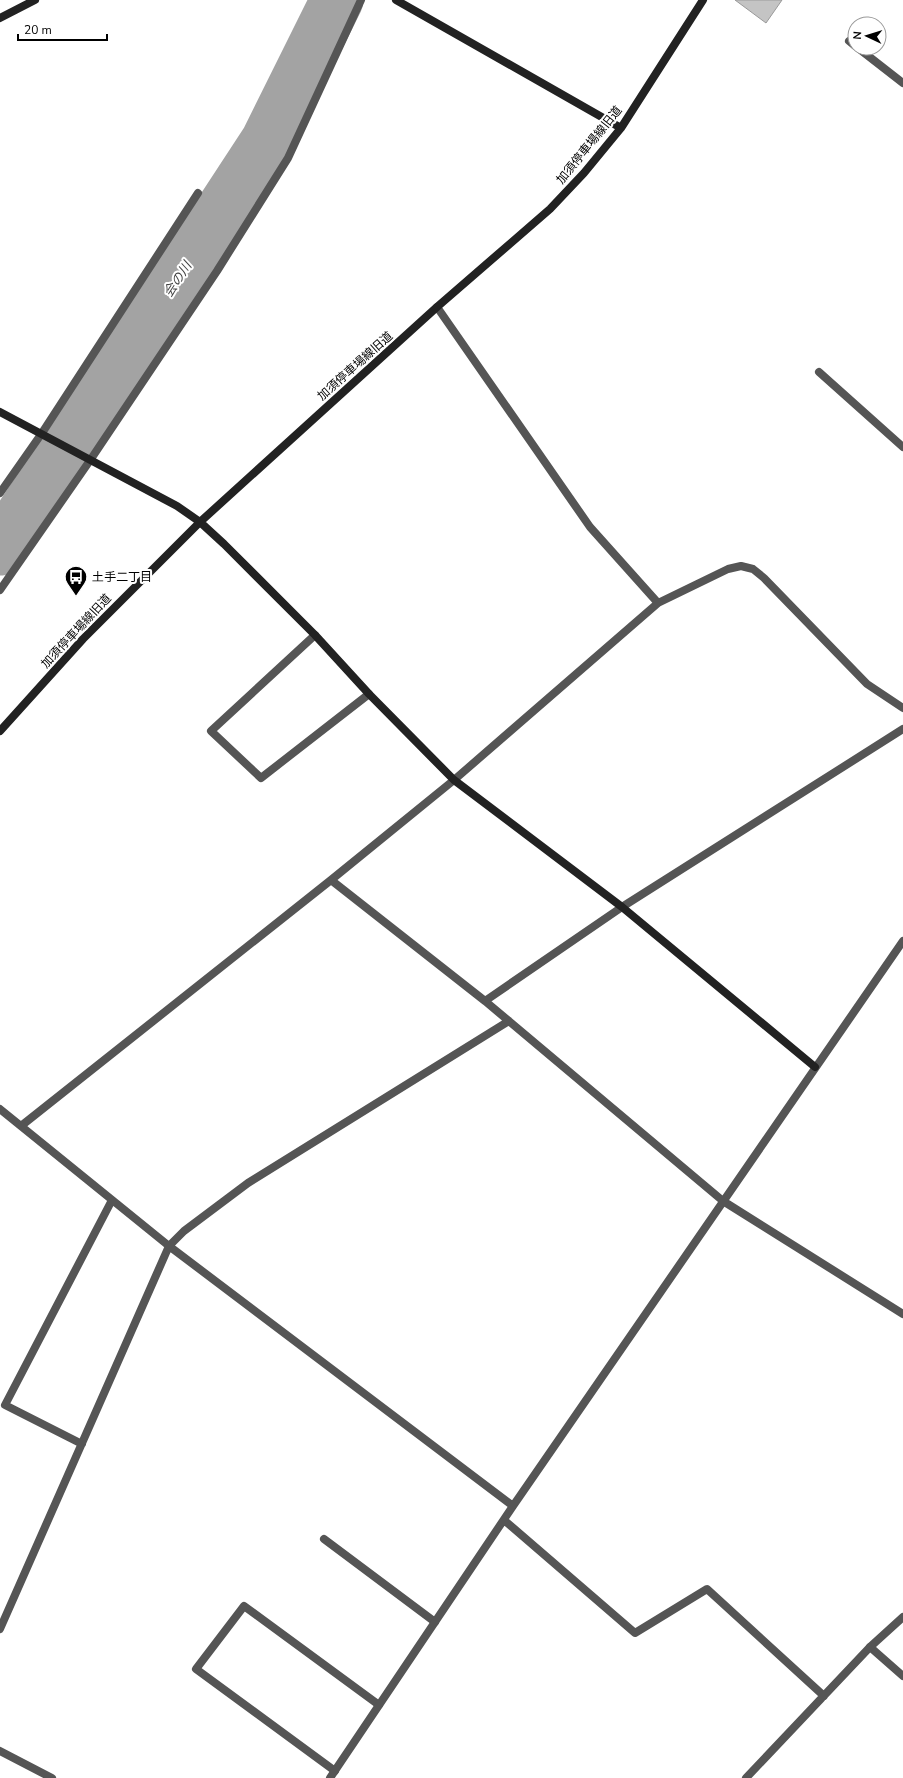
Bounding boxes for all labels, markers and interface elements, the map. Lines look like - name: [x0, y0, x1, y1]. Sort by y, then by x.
- scale bar: [18, 16, 107, 42]
- north arrow: [847, 16, 887, 56]
- text: 20 m: [24, 22, 52, 38]
- text: N: [850, 31, 865, 40]
- street label: 加須停車場線旧道: [553, 103, 625, 187]
- water label: 会の川: [160, 257, 197, 301]
- street label: 加須停車場線旧道: [314, 328, 396, 404]
- bus stop icon: 土手二丁目: [63, 564, 89, 597]
- place label: 土手二丁目: [92, 569, 152, 585]
- street label: 加須停車場線旧道: [37, 590, 115, 672]

